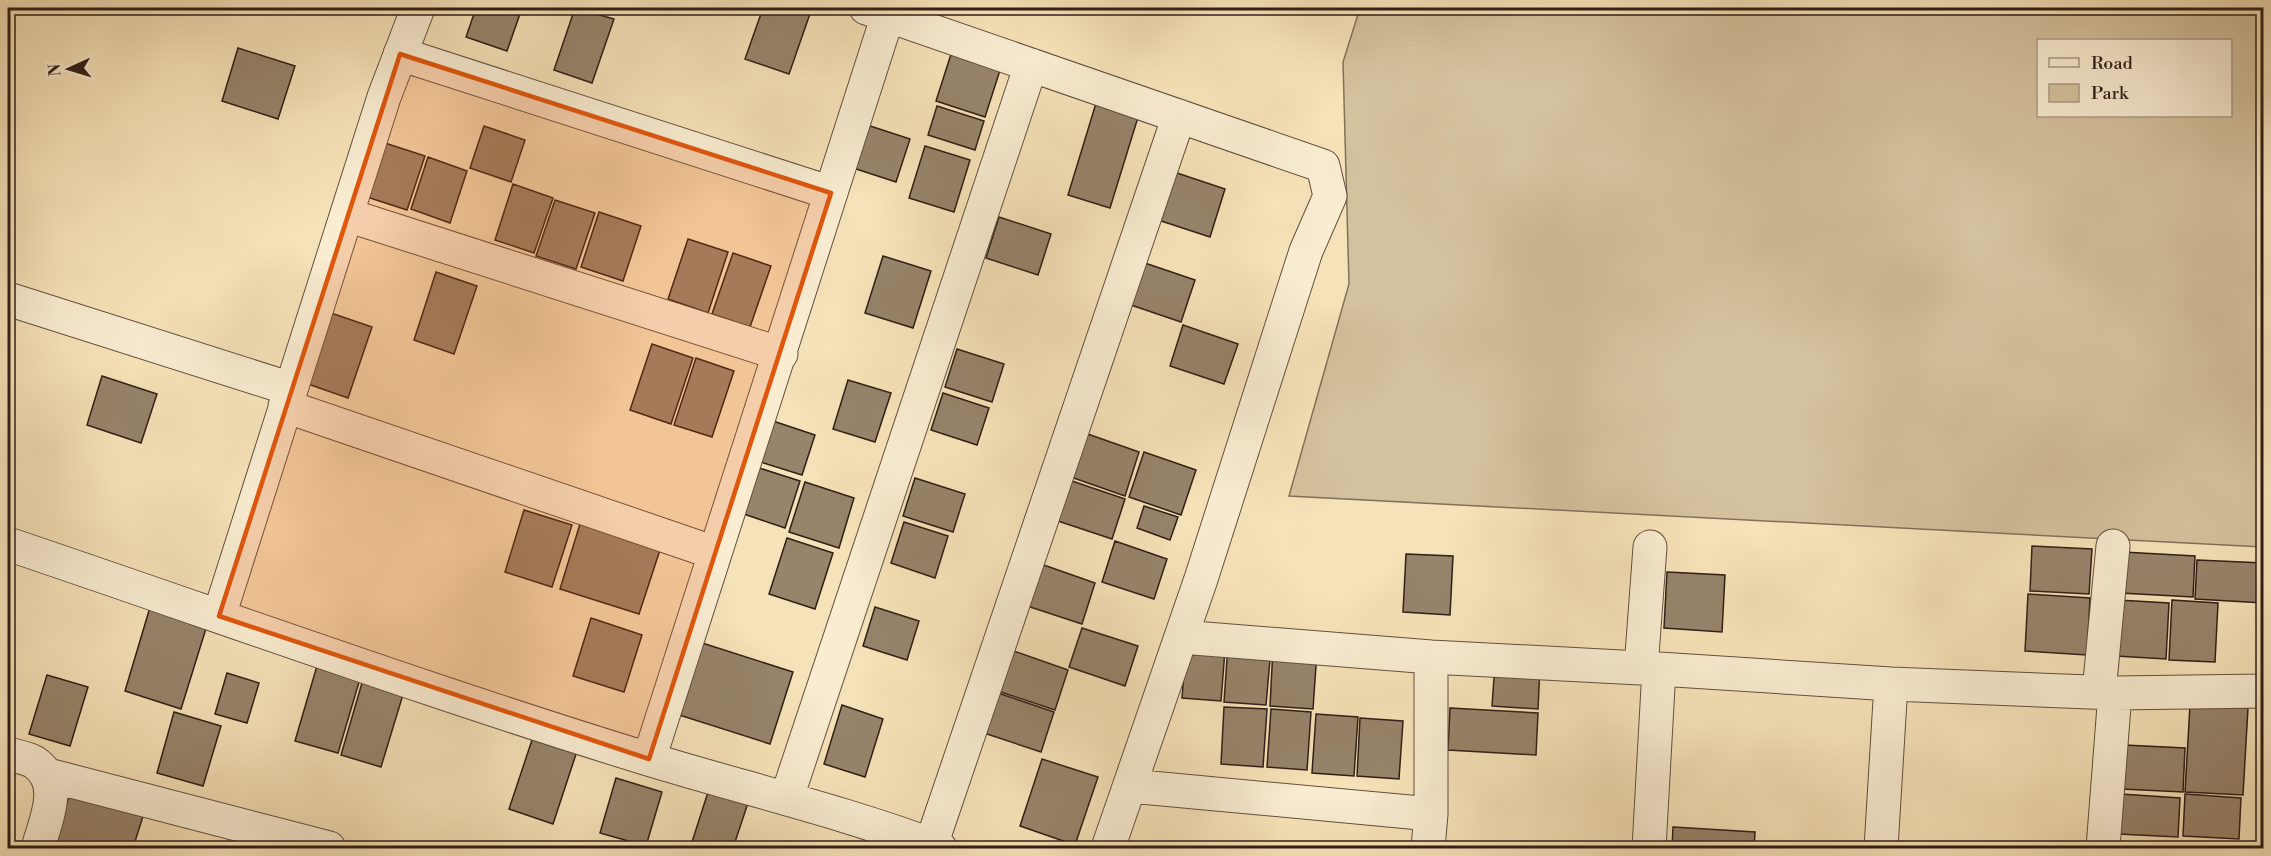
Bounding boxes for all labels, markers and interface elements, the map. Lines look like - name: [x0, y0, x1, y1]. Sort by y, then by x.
- north arrow: [39, 39, 99, 99]
- legend: [2037, 39, 2232, 117]
- text: Road: [2091, 52, 2134, 75]
- text: N: [45, 63, 65, 77]
- text: Park: [2091, 82, 2130, 105]

